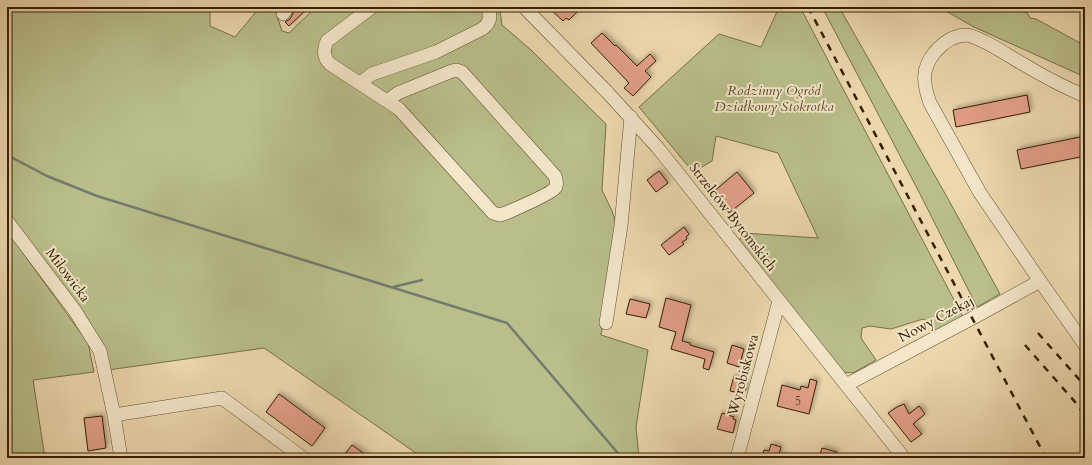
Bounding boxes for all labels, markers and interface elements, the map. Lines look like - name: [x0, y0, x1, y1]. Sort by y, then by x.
- park label: Rodzinny Ogród Działkowy Stokrotka: [714, 81, 834, 116]
- street label: Strzelców Bytomskich: [685, 159, 781, 275]
- street label: Milowicka: [41, 244, 95, 306]
- street label: Nowy Czekaj: [895, 291, 977, 347]
- street label: Wyrobiskowa: [723, 332, 763, 419]
- house number: 5: [795, 393, 801, 409]

